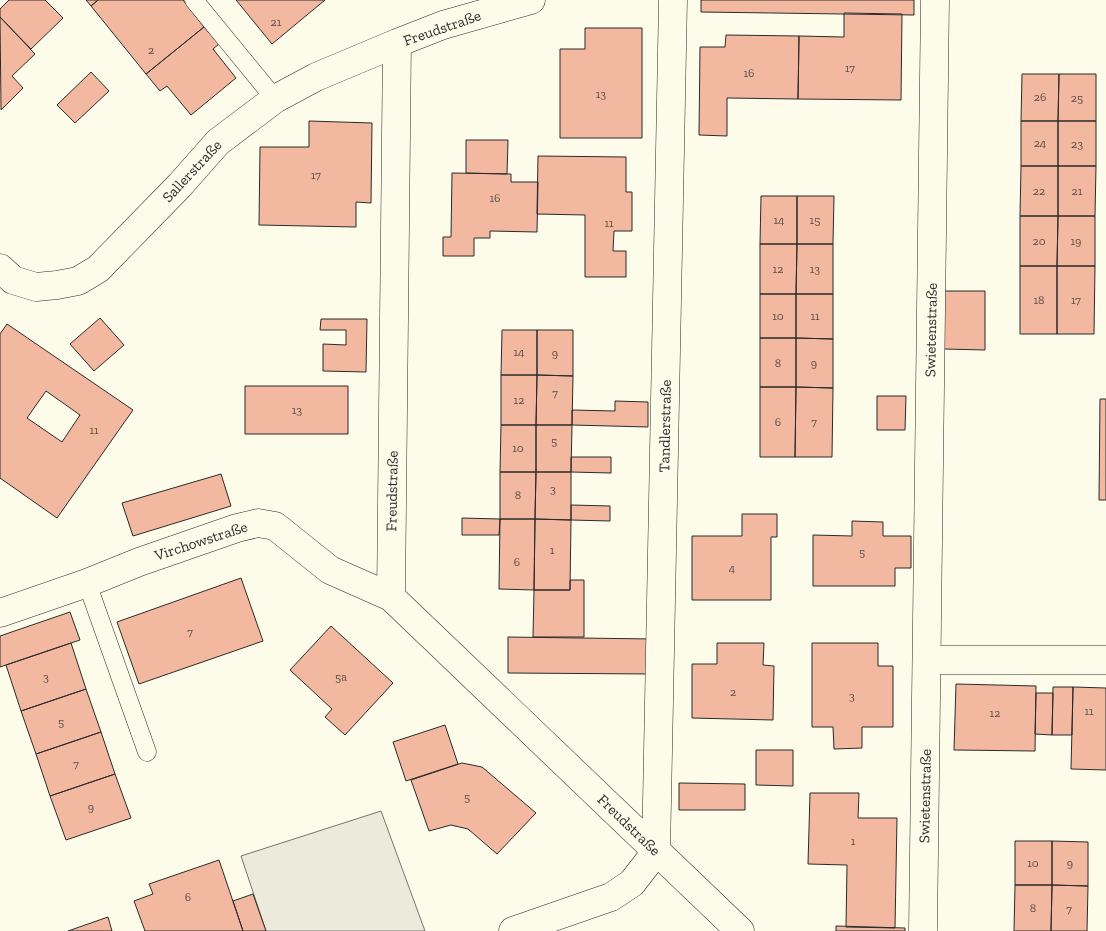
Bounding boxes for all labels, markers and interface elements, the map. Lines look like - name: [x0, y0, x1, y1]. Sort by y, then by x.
- street label: Freudstraße: [401, 6, 483, 50]
- house number: 21: [271, 15, 282, 29]
- house number: 2: [148, 43, 154, 57]
- house number: 17: [845, 61, 855, 75]
- house number: 16: [744, 66, 755, 80]
- house number: 13: [596, 87, 606, 101]
- house number: 26: [1034, 90, 1046, 104]
- house number: 25: [1071, 91, 1083, 105]
- street label: Sallerstraße: [158, 136, 226, 206]
- house number: 24: [1034, 136, 1047, 150]
- house number: 23: [1071, 137, 1083, 151]
- house number: 17: [311, 168, 321, 182]
- house number: 22: [1033, 184, 1045, 198]
- house number: 21: [1072, 184, 1083, 198]
- house number: 16: [490, 191, 501, 205]
- house number: 14: [773, 213, 785, 227]
- house number: 15: [810, 213, 820, 227]
- house number: 11: [604, 216, 614, 230]
- house number: 20: [1032, 234, 1046, 248]
- house number: 19: [1071, 234, 1082, 248]
- house number: 12: [773, 262, 783, 276]
- house number: 13: [810, 262, 820, 276]
- street label: Swietenstraße: [921, 283, 941, 377]
- house number: 18: [1033, 293, 1045, 307]
- house number: 17: [1071, 293, 1081, 307]
- house number: 10: [772, 309, 784, 323]
- house number: 11: [810, 309, 820, 323]
- house number: 14: [513, 345, 525, 359]
- house number: 9: [552, 346, 558, 360]
- house number: 8: [775, 356, 781, 370]
- house number: 9: [811, 356, 817, 370]
- street label: Tandlerstraße: [655, 379, 675, 473]
- house number: 7: [552, 386, 558, 400]
- house number: 12: [514, 393, 524, 407]
- house number: 13: [292, 403, 302, 417]
- house number: 6: [775, 415, 781, 429]
- house number: 7: [811, 415, 817, 429]
- house number: 11: [89, 423, 99, 437]
- house number: 5: [551, 434, 557, 448]
- house number: 10: [512, 441, 524, 455]
- street label: Freudstraße: [382, 450, 402, 532]
- house number: 3: [550, 482, 556, 496]
- house number: 8: [515, 488, 521, 502]
- street label: Virchowstraße: [151, 518, 250, 565]
- house number: 1: [550, 543, 555, 557]
- house number: 5: [859, 545, 865, 559]
- house number: 6: [514, 555, 520, 569]
- house number: 4: [729, 561, 736, 575]
- house number: 7: [187, 625, 193, 639]
- house number: 3: [43, 670, 49, 684]
- house number: 5a: [335, 670, 347, 684]
- house number: 2: [730, 685, 736, 699]
- house number: 3: [849, 689, 855, 703]
- house number: 11: [1084, 704, 1094, 718]
- house number: 12: [990, 706, 1000, 720]
- house number: 5: [58, 715, 64, 729]
- street label: Swietenstraße: [915, 749, 935, 843]
- house number: 7: [73, 757, 79, 771]
- house number: 5: [464, 790, 470, 804]
- street label: Freudstraße: [594, 790, 664, 860]
- house number: 9: [88, 800, 94, 814]
- house number: 1: [851, 834, 856, 848]
- house number: 10: [1027, 856, 1039, 870]
- house number: 9: [1067, 856, 1073, 870]
- house number: 6: [185, 890, 191, 904]
- house number: 8: [1030, 901, 1036, 915]
- house number: 7: [1066, 902, 1072, 916]

